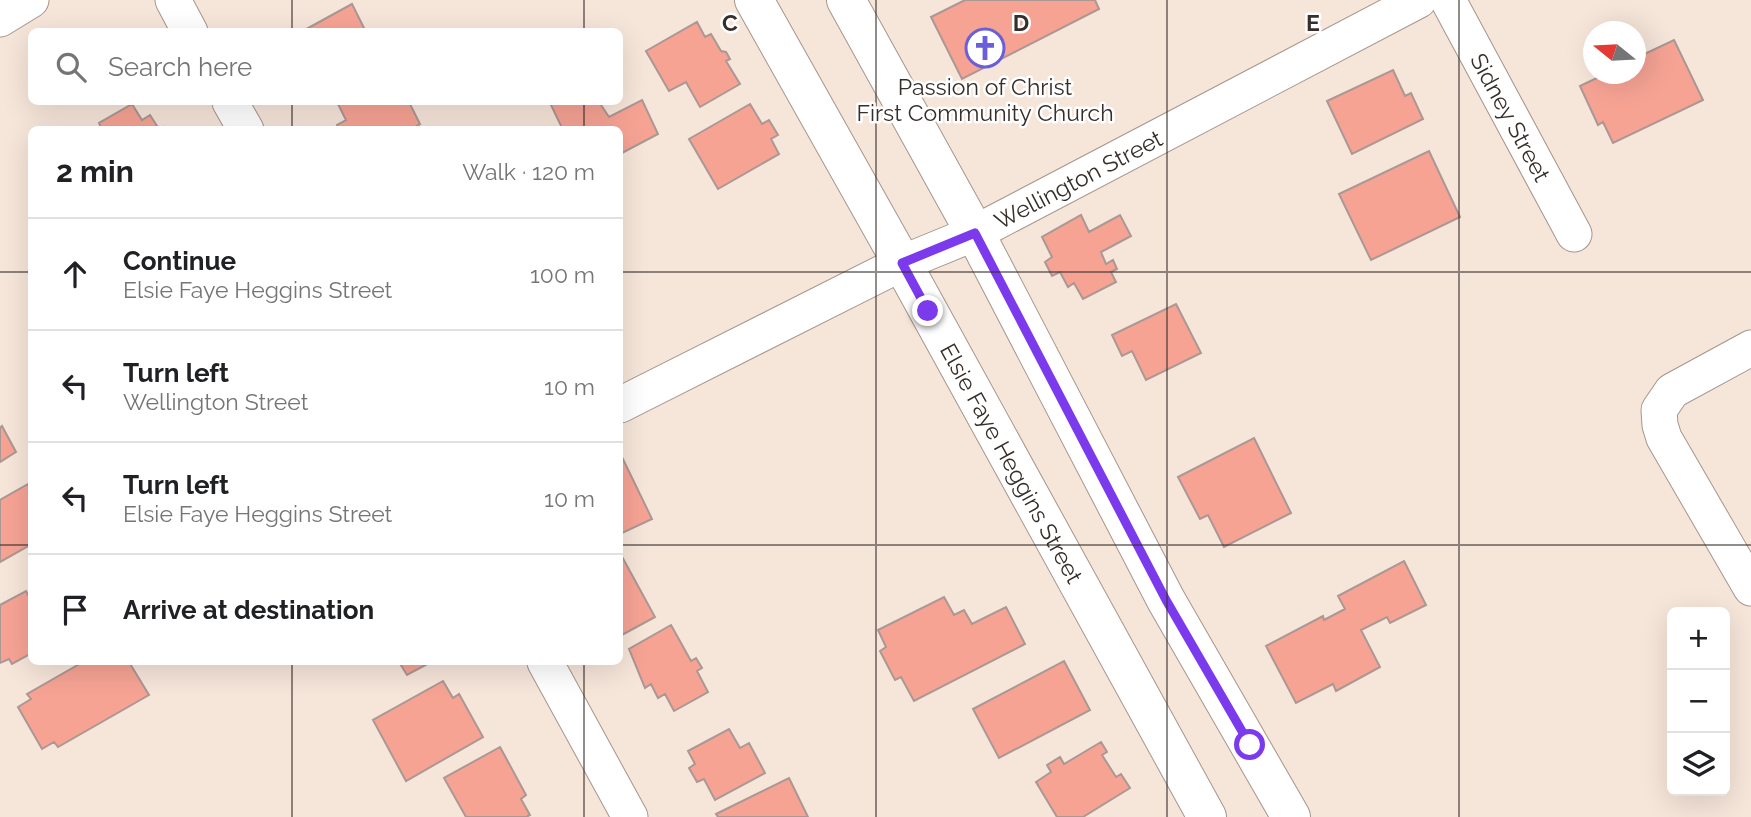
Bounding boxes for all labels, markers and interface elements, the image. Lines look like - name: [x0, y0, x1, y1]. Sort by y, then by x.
- text: C: [722, 9, 738, 36]
- text: D: [1013, 9, 1029, 36]
- text: E: [1306, 9, 1320, 36]
- north arrow: [1583, 21, 1646, 84]
- church icon: Passion of Christ First Community Church: [964, 27, 1006, 69]
- search box: [28, 28, 623, 105]
- icon: search: [52, 48, 90, 86]
- street label: Sidney Street: [1466, 48, 1557, 186]
- text: Search here: [108, 52, 252, 82]
- place label: Passion of Christ First Community Church: [856, 73, 1114, 126]
- street label: Wellington Street: [990, 124, 1167, 234]
- text: 2 min: [56, 154, 134, 189]
- text: Walk · 120 m: [462, 158, 595, 185]
- text: Continue: [123, 246, 236, 276]
- icon: ahead: [56, 255, 94, 293]
- text: 100 m: [530, 261, 595, 288]
- text: Elsie Faye Heggins Street: [123, 276, 392, 303]
- route end: [912, 295, 943, 326]
- street label: Elsie Faye Heggins Street: [935, 338, 1089, 588]
- text: Turn left: [123, 358, 229, 388]
- icon: left: [56, 367, 94, 405]
- text: 10 m: [544, 373, 595, 400]
- text: Wellington Street: [123, 388, 308, 415]
- text: Turn left: [123, 470, 229, 500]
- icon: left: [56, 479, 94, 517]
- text: 10 m: [544, 485, 595, 512]
- text: Elsie Faye Heggins Street: [123, 500, 392, 527]
- icon: arrive: [56, 591, 94, 629]
- text: Arrive at destination: [123, 595, 374, 625]
- map controls: [1667, 607, 1730, 796]
- button: +: [1667, 607, 1730, 670]
- button: −: [1667, 670, 1730, 733]
- route start: [1234, 729, 1265, 760]
- button: layers: [1667, 733, 1730, 796]

